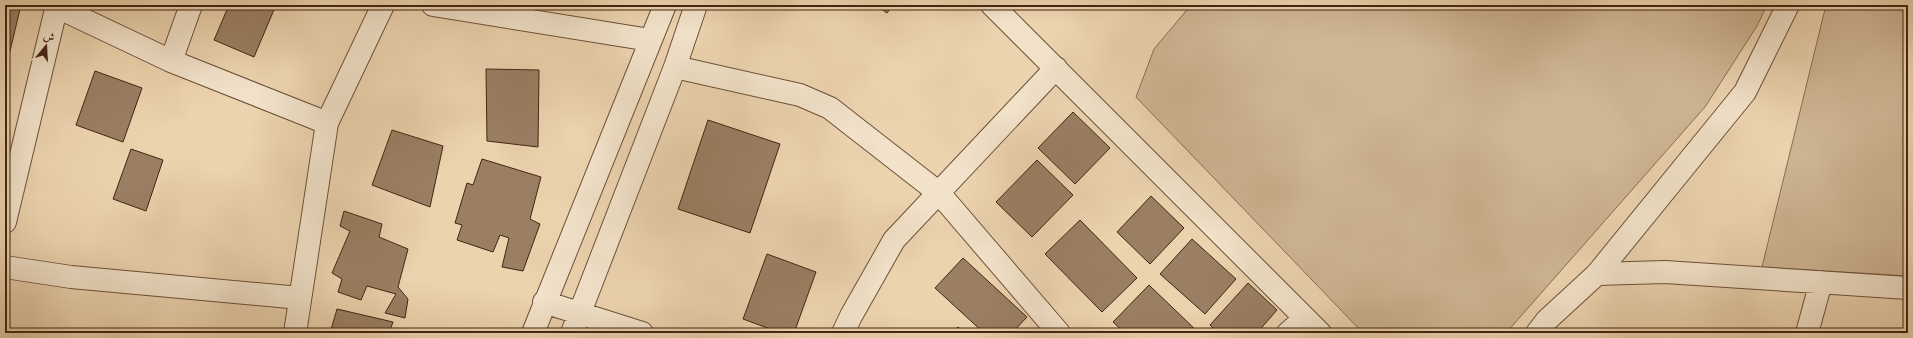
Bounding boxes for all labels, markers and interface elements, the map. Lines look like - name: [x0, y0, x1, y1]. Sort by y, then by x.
- north arrow: [26, 26, 66, 66]
- text: ش: [41, 28, 57, 47]

